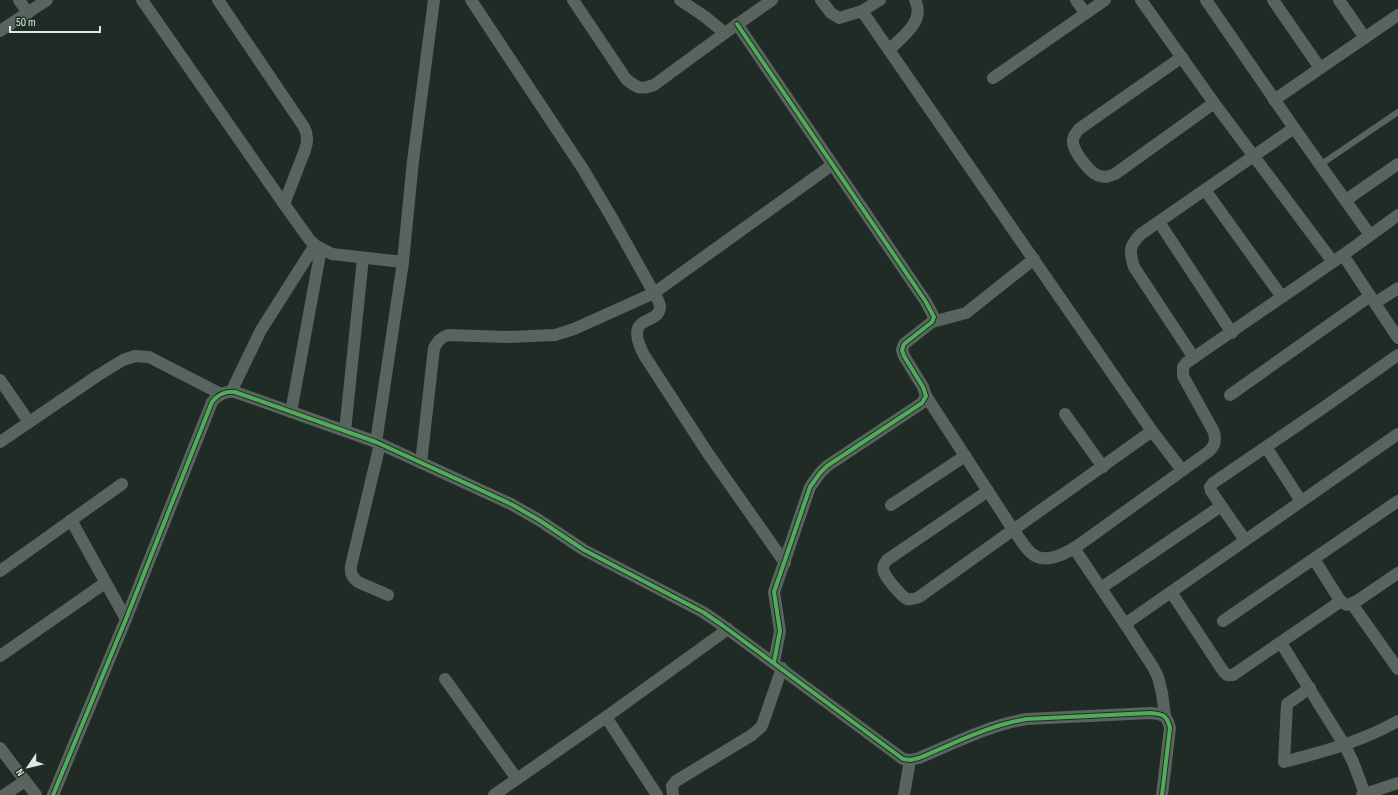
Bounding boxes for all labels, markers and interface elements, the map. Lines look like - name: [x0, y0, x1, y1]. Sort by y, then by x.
- scale bar: [10, 8, 100, 34]
- text: 50 m: [16, 15, 36, 30]
- north arrow: [8, 747, 48, 787]
- text: N: [13, 766, 27, 779]

